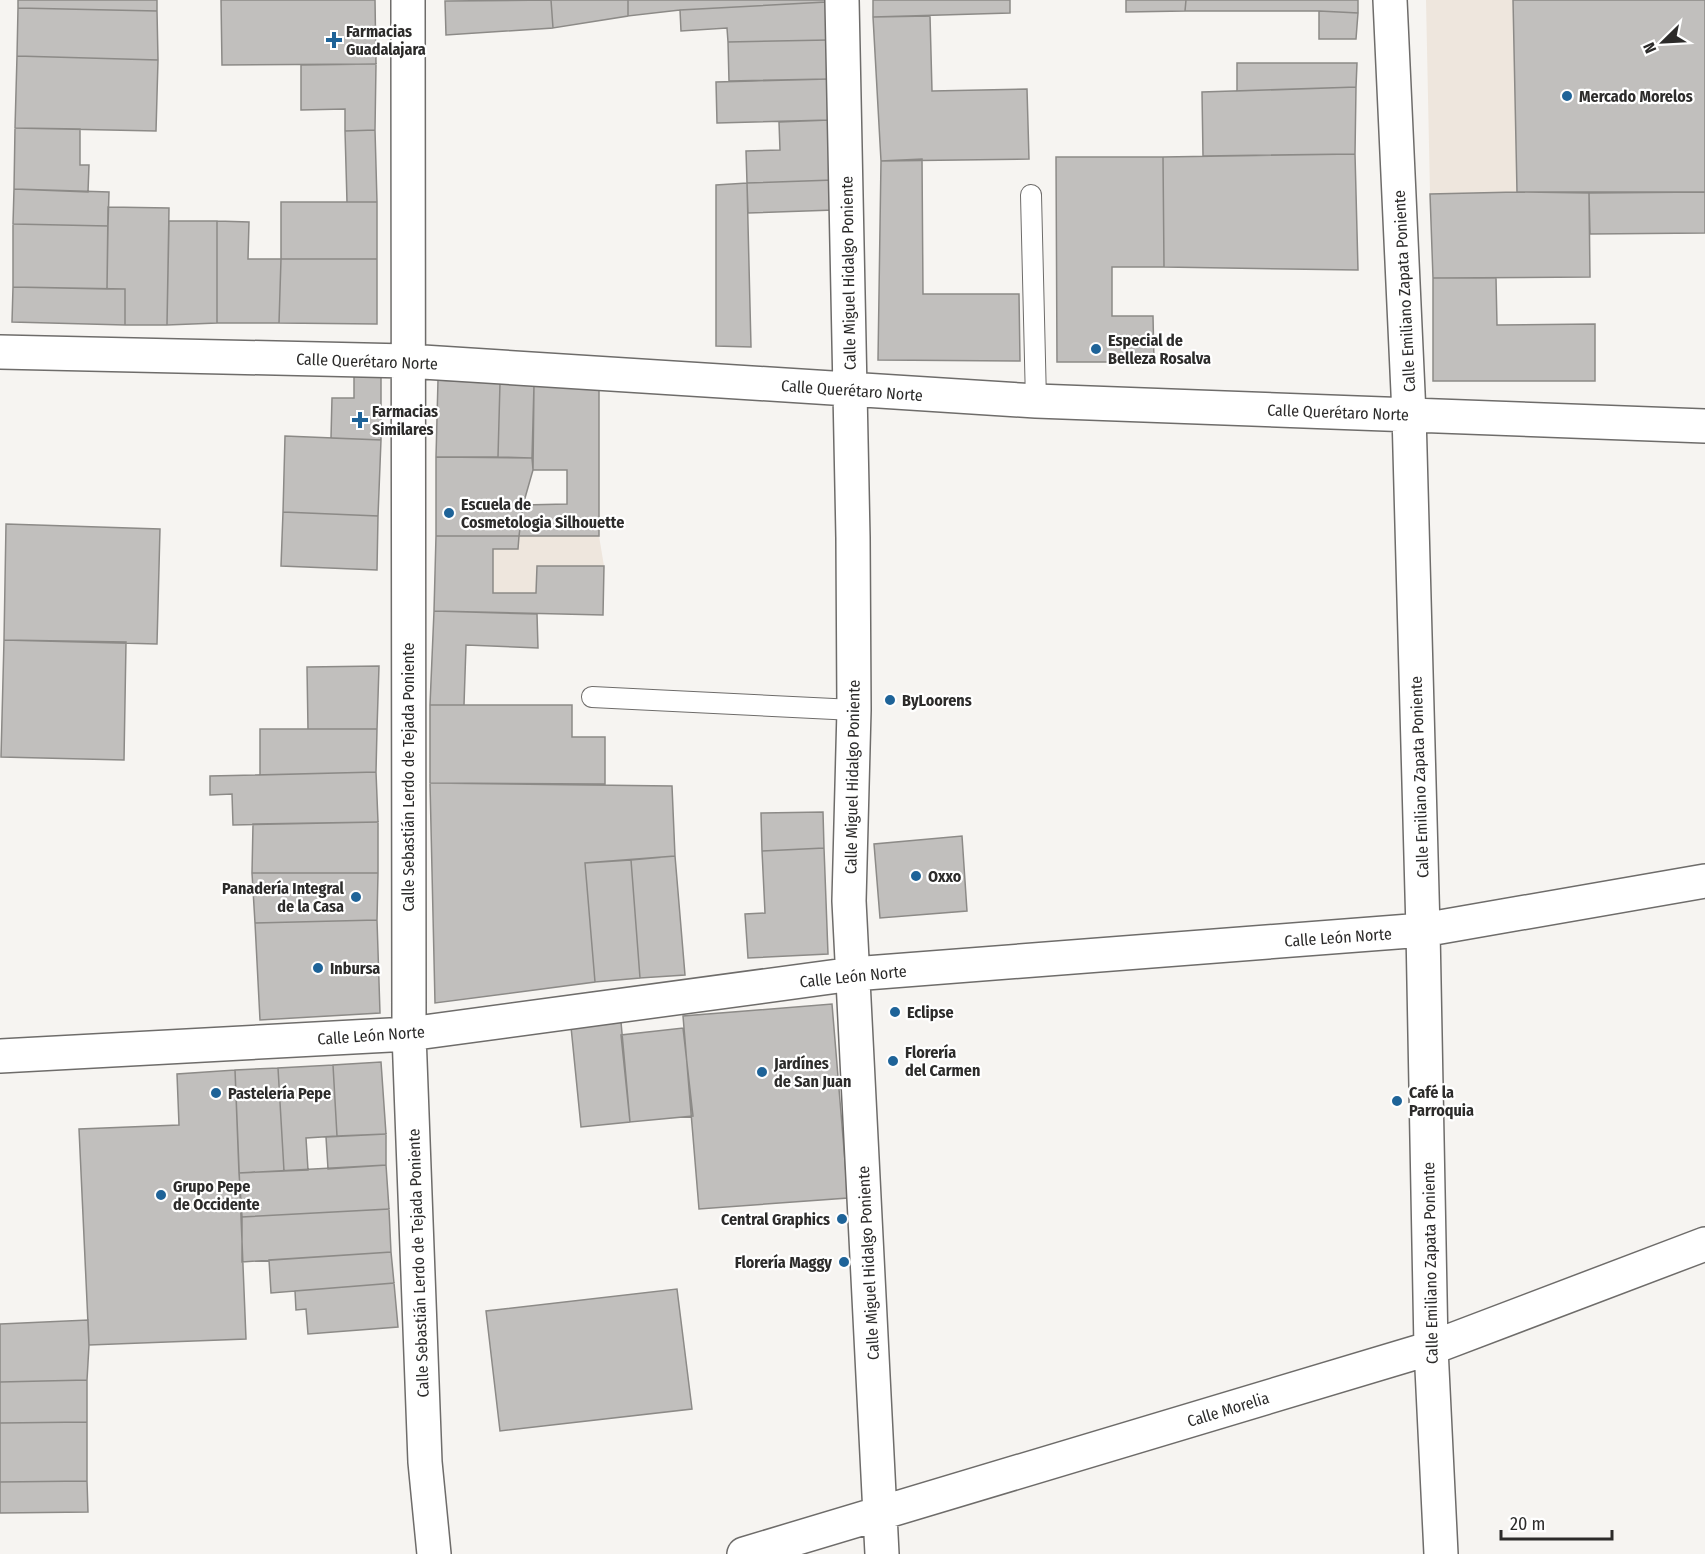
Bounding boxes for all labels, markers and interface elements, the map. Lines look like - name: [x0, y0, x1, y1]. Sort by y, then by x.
- north arrow: [1633, 12, 1693, 72]
- place label: Farmacias Guadalajara: [346, 22, 426, 59]
- marker: Farmacias Guadalajara: [327, 33, 341, 47]
- text: N: [1639, 40, 1660, 56]
- place label: Mercado Morelos: [1579, 87, 1693, 106]
- marker: Mercado Morelos: [1560, 89, 1574, 103]
- street label: Calle Miguel Hidalgo Poniente: [837, 176, 860, 370]
- street label: Calle Emiliano Zapata Poniente: [1390, 189, 1419, 392]
- place label: Especial de Belleza Rosalva: [1108, 331, 1211, 368]
- marker: Especial de Belleza Rosalva: [1089, 342, 1103, 356]
- street label: Calle Querétaro Norte: [296, 350, 438, 373]
- street label: Calle Querétaro Norte: [781, 376, 924, 405]
- street label: Calle Querétaro Norte: [1267, 401, 1409, 424]
- place label: Farmacias Similares: [372, 402, 438, 439]
- marker: Farmacias Similares: [353, 413, 367, 427]
- place label: Escuela de Cosmetologia Silhouette: [461, 495, 624, 532]
- marker: Escuela de Cosmetologia Silhouette: [442, 506, 456, 520]
- street label: Calle Sebastián Lerdo de Tejada Poniente: [399, 642, 418, 912]
- street label: Calle Emiliano Zapata Poniente: [1406, 676, 1433, 878]
- street label: Calle Miguel Hidalgo Poniente: [841, 680, 864, 874]
- place label: ByLoorens: [902, 691, 972, 710]
- marker: ByLoorens: [883, 693, 897, 707]
- place label: Oxxo: [928, 867, 962, 886]
- marker: Oxxo: [909, 869, 923, 883]
- place label: Panadería Integral de la Casa: [222, 879, 345, 916]
- marker: Panadería Integral de la Casa: [349, 890, 363, 904]
- street label: Calle León Norte: [1284, 924, 1392, 951]
- place label: Inbursa: [330, 959, 380, 978]
- marker: Inbursa: [311, 961, 325, 975]
- street label: Calle León Norte: [799, 961, 908, 992]
- place label: Eclipse: [907, 1003, 954, 1022]
- marker: Eclipse: [888, 1005, 902, 1019]
- street label: Calle León Norte: [317, 1022, 425, 1049]
- place label: Florería del Carmen: [905, 1043, 980, 1080]
- place label: Jardínes de San Juan: [773, 1054, 851, 1091]
- marker: Florería del Carmen: [886, 1054, 900, 1068]
- marker: Jardínes de San Juan: [755, 1065, 769, 1079]
- place label: Café la Parroquia: [1409, 1083, 1474, 1120]
- place label: Pastelería Pepe: [228, 1084, 331, 1103]
- marker: Pastelería Pepe: [209, 1086, 223, 1100]
- marker: Café la Parroquia: [1390, 1094, 1404, 1108]
- street label: Calle Sebastián Lerdo de Tejada Poniente: [404, 1128, 433, 1398]
- street label: Calle Emiliano Zapata Poniente: [1419, 1162, 1442, 1364]
- street label: Calle Miguel Hidalgo Poniente: [854, 1165, 883, 1361]
- place label: Grupo Pepe de Occidente: [173, 1177, 260, 1214]
- marker: Grupo Pepe de Occidente: [154, 1188, 168, 1202]
- place label: Central Graphics: [721, 1210, 830, 1229]
- marker: Central Graphics: [835, 1212, 849, 1226]
- place label: Florería Maggy: [735, 1253, 832, 1272]
- marker: Florería Maggy: [837, 1255, 851, 1269]
- street label: Calle Morelia: [1185, 1388, 1272, 1431]
- scale bar: [1501, 1503, 1612, 1541]
- text: 20 m: [1510, 1513, 1545, 1535]

